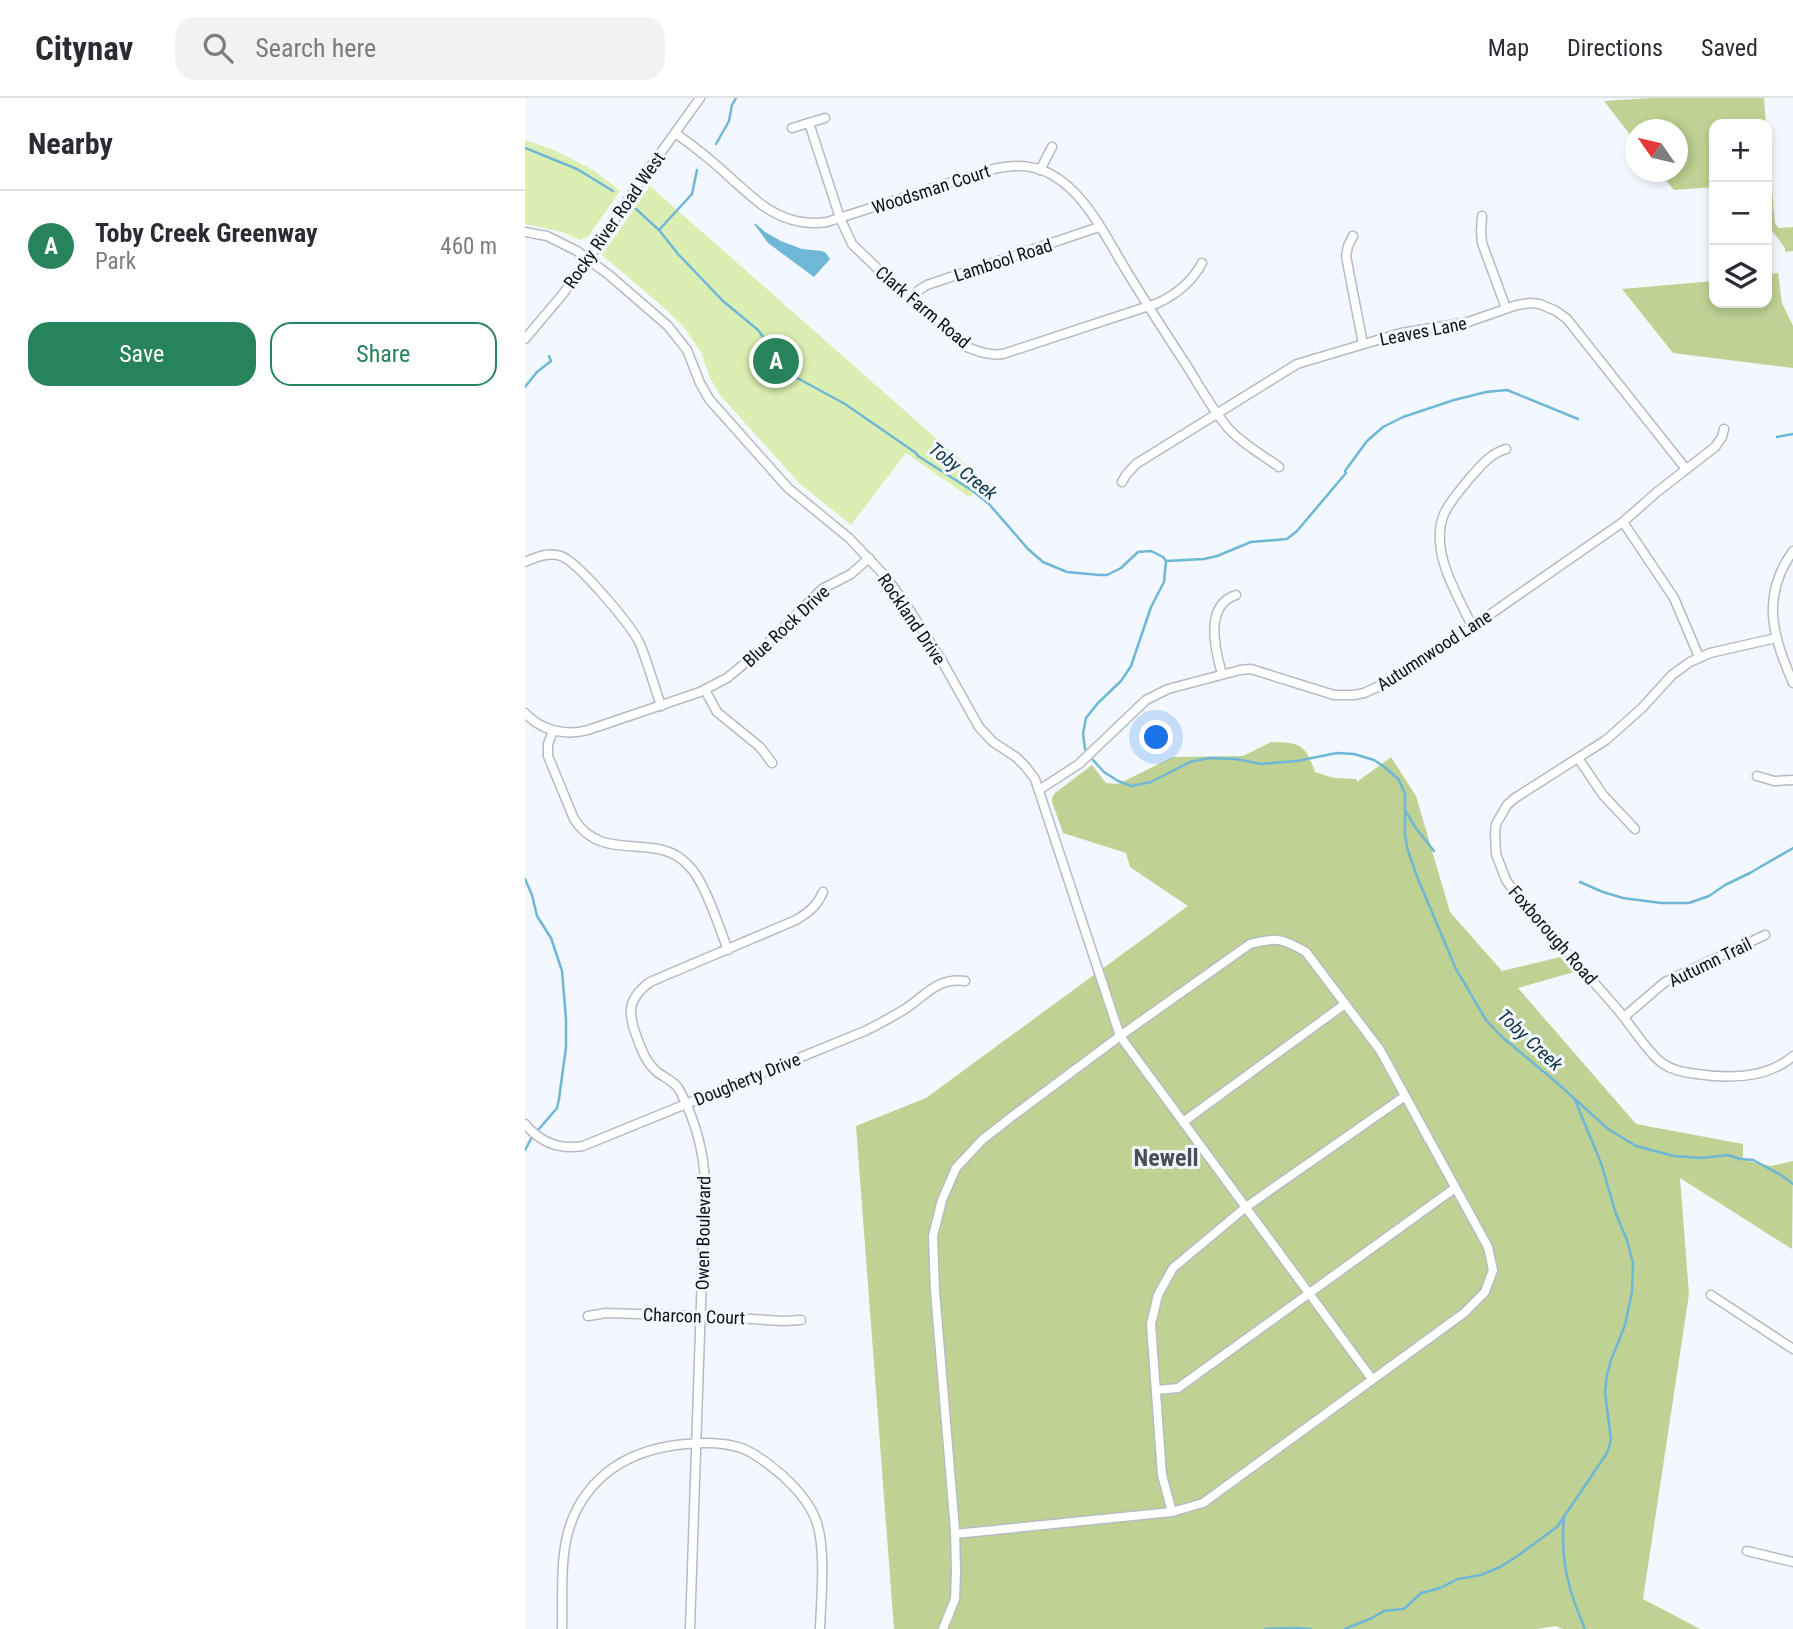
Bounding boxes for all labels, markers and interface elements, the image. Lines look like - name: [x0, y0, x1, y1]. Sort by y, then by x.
- search box: [175, 17, 665, 80]
- text: Citynav: [35, 29, 133, 68]
- icon: search: [199, 29, 237, 67]
- text: Search here: [255, 33, 376, 63]
- text: Map: [1488, 34, 1529, 62]
- text: Directions: [1567, 34, 1663, 62]
- text: Saved: [1701, 34, 1758, 62]
- north arrow: [1625, 119, 1688, 182]
- map controls: [1709, 119, 1772, 308]
- button: +: [1709, 119, 1772, 182]
- text: Nearby: [28, 126, 113, 161]
- street label: Rocky River Road West: [559, 148, 669, 292]
- street label: Woodsman Court: [869, 160, 993, 218]
- button: −: [1709, 182, 1772, 245]
- text: Toby Creek Greenway: [95, 218, 318, 248]
- text: A: [44, 233, 58, 260]
- text: 460 m: [440, 233, 497, 260]
- street label: Lambool Road: [951, 234, 1055, 286]
- button: layers: [1709, 245, 1772, 308]
- text: Park: [95, 248, 136, 275]
- street label: Clark Farm Road: [871, 261, 975, 353]
- street label: Leaves Lane: [1378, 312, 1468, 350]
- button: Save: [28, 322, 256, 386]
- button: Share: [270, 322, 497, 386]
- pin: A: [753, 335, 799, 387]
- water label: Toby Creek: [924, 437, 1002, 505]
- street label: Rockland Drive: [874, 569, 950, 669]
- street label: Blue Rock Drive: [739, 581, 833, 671]
- street label: Autumnwood Lane: [1373, 605, 1495, 695]
- your location: [1139, 720, 1173, 754]
- street label: Foxborough Road: [1504, 881, 1602, 989]
- street label: Autumn Trail: [1665, 933, 1755, 991]
- water label: Toby Creek: [1493, 1004, 1568, 1076]
- street label: Dougherty Drive: [691, 1048, 803, 1110]
- district label: Newell: [1134, 1144, 1198, 1172]
- street label: Owen Boulevard: [692, 1176, 714, 1290]
- street label: Charcon Court: [643, 1304, 745, 1328]

